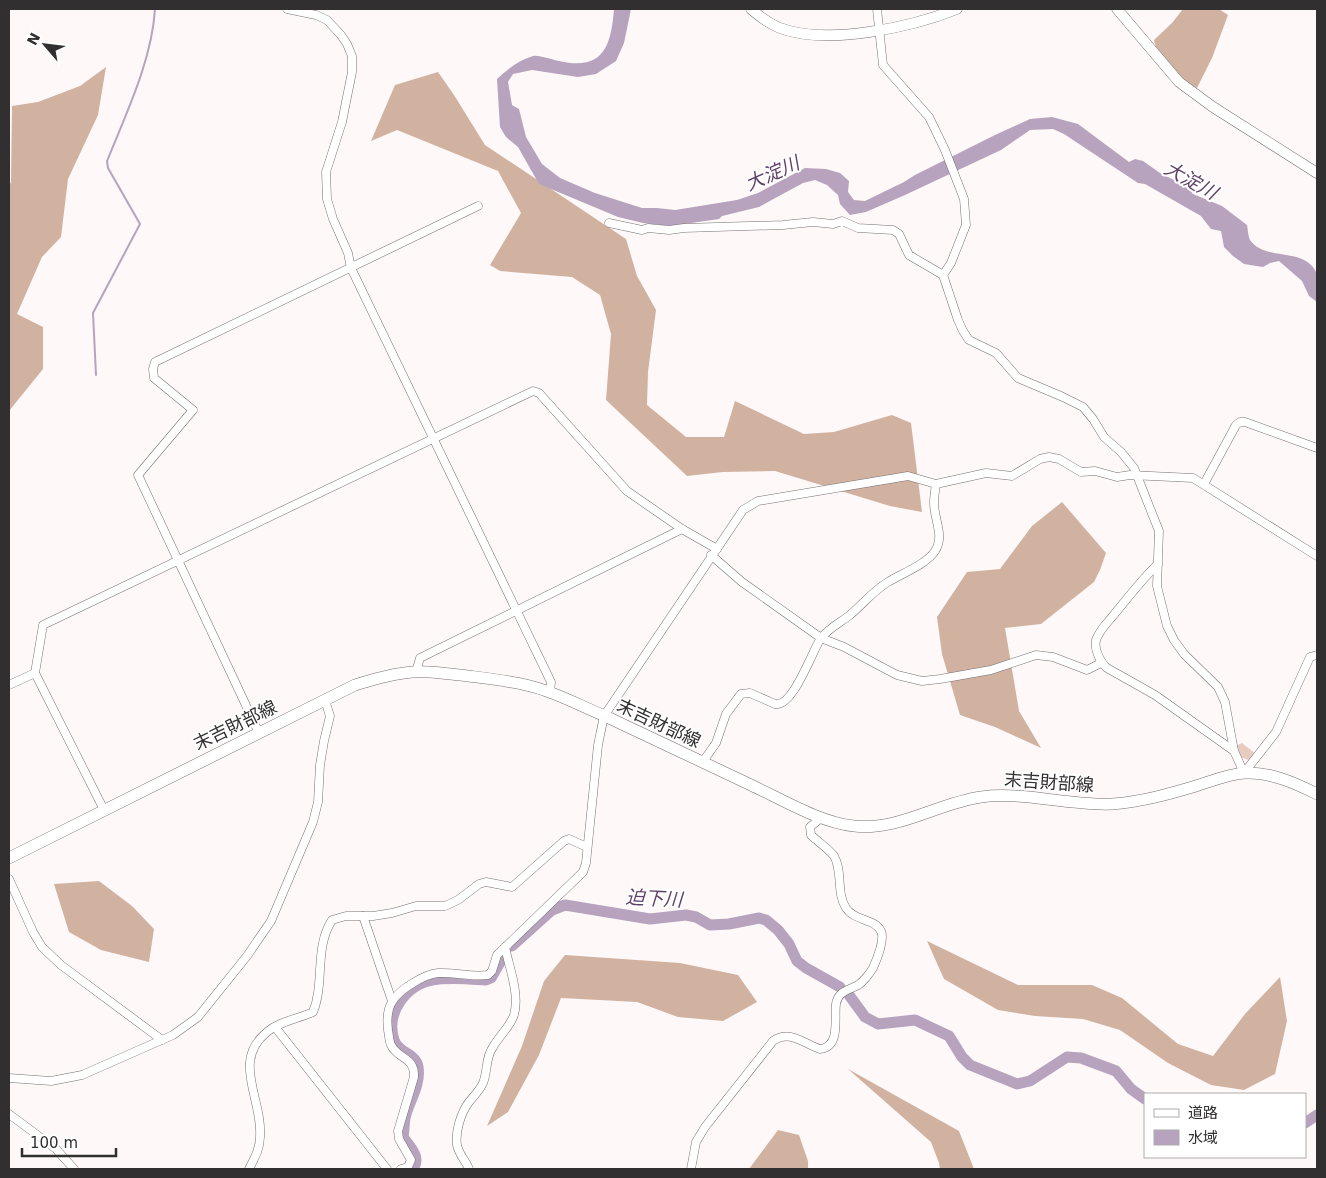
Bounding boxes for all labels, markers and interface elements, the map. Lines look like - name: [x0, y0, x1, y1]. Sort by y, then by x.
- north arrow: [20, 20, 70, 70]
- text: N: [24, 30, 43, 48]
- water label: 大淀川: [741, 151, 804, 195]
- water label: 大淀川: [1161, 157, 1223, 204]
- street label: 末吉財部線: [614, 694, 704, 752]
- street label: 末吉財部線: [190, 696, 280, 754]
- street label: 末吉財部線: [1003, 768, 1095, 796]
- water label: 迫下川: [625, 886, 685, 911]
- legend: [1144, 1093, 1306, 1158]
- text: 道路: [1188, 1104, 1218, 1122]
- scale bar: [22, 1126, 116, 1158]
- text: 水域: [1188, 1129, 1218, 1147]
- text: 100 m: [30, 1134, 78, 1152]

